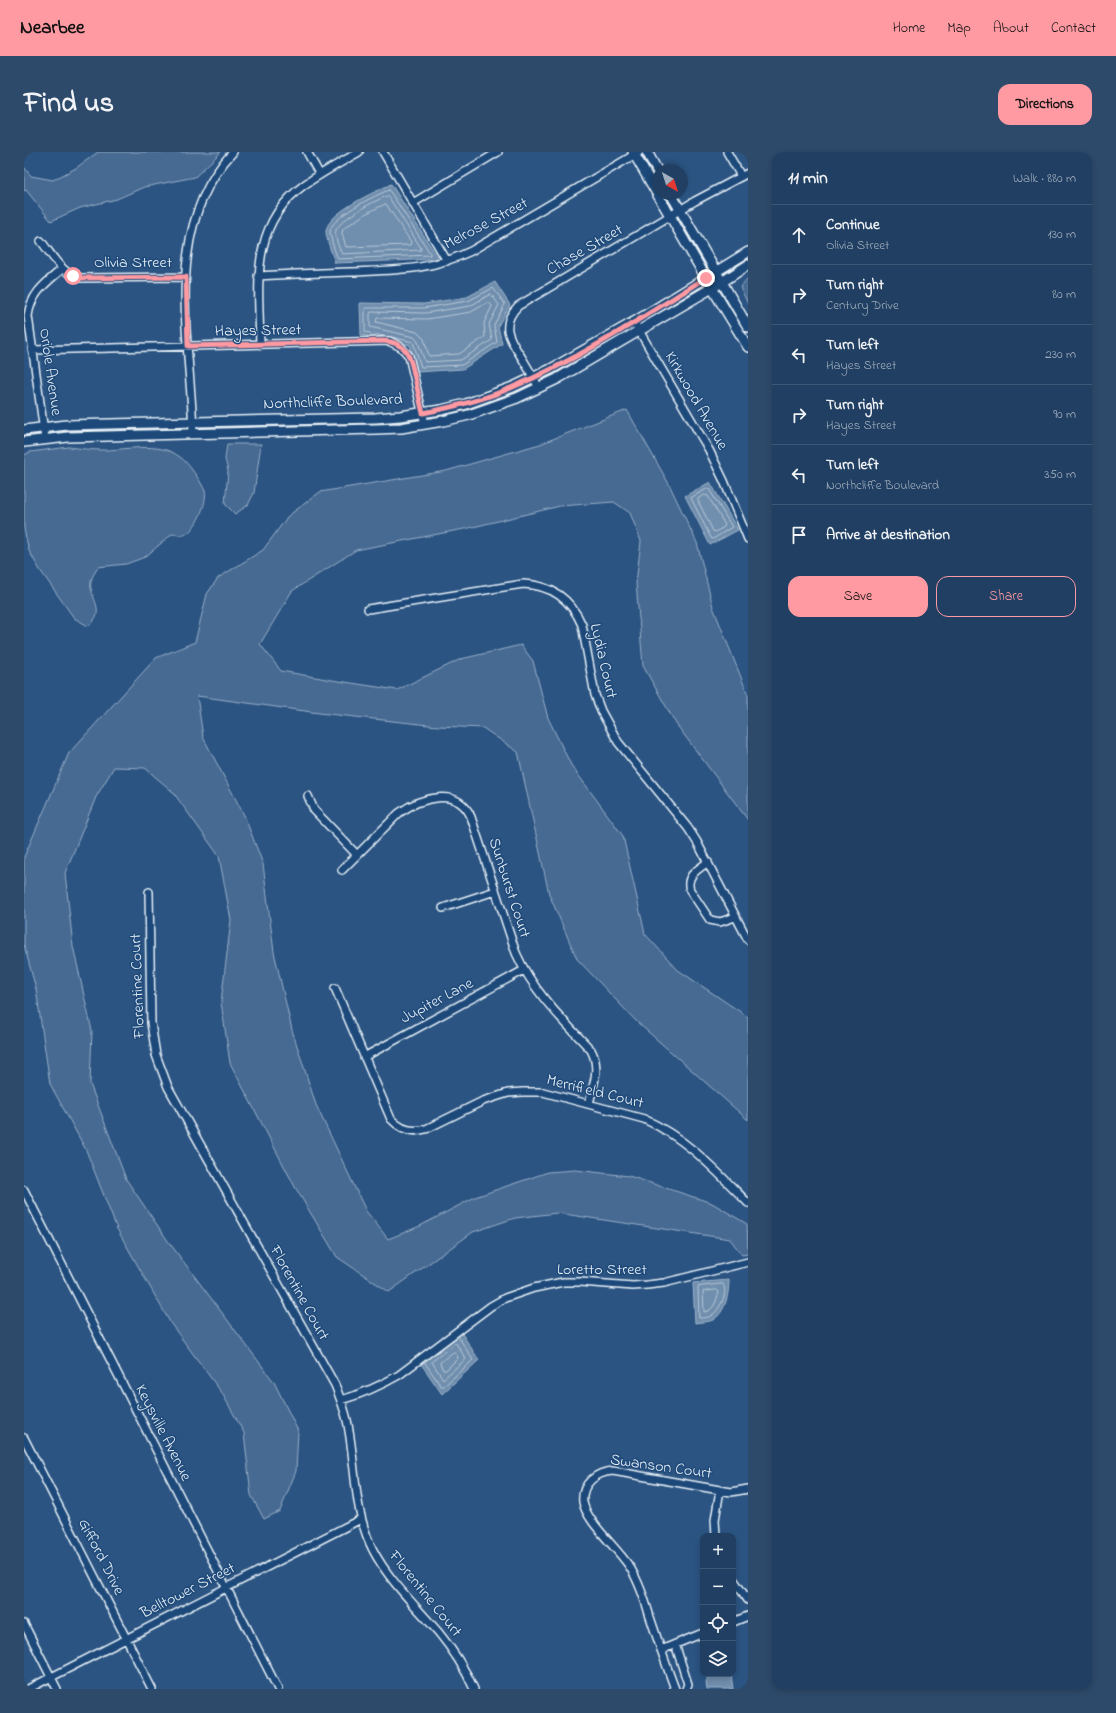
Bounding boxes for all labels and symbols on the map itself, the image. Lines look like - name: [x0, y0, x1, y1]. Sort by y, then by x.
- north arrow: [652, 164, 688, 200]
- street label: Melrose Street: [440, 191, 533, 256]
- street label: Chase Street: [542, 218, 628, 282]
- street label: Olivia Street: [94, 251, 173, 275]
- route start: [64, 267, 82, 285]
- route end: [697, 269, 715, 287]
- street label: Hayes Street: [215, 318, 302, 344]
- street label: Oriole Avenue: [32, 327, 68, 418]
- street label: Kirkwood Avenue: [658, 347, 734, 456]
- street label: Northcliffe Boulevard: [263, 388, 403, 416]
- street label: Lydia Court: [583, 621, 623, 702]
- street label: Sunburst Court: [482, 835, 537, 942]
- street label: Florentine Court: [124, 932, 152, 1040]
- street label: Jupiter Lane: [396, 971, 479, 1030]
- street label: Merrifield Court: [544, 1068, 647, 1116]
- street label: Florentine Court: [263, 1240, 335, 1345]
- street label: Loretto Street: [557, 1258, 648, 1282]
- street label: Keysville Avenue: [128, 1381, 198, 1486]
- street label: Swanson Court: [609, 1448, 714, 1486]
- street label: Gifford Drive: [71, 1515, 131, 1600]
- street label: Florentine Court: [382, 1545, 468, 1643]
- street label: Belltower Street: [135, 1556, 240, 1626]

